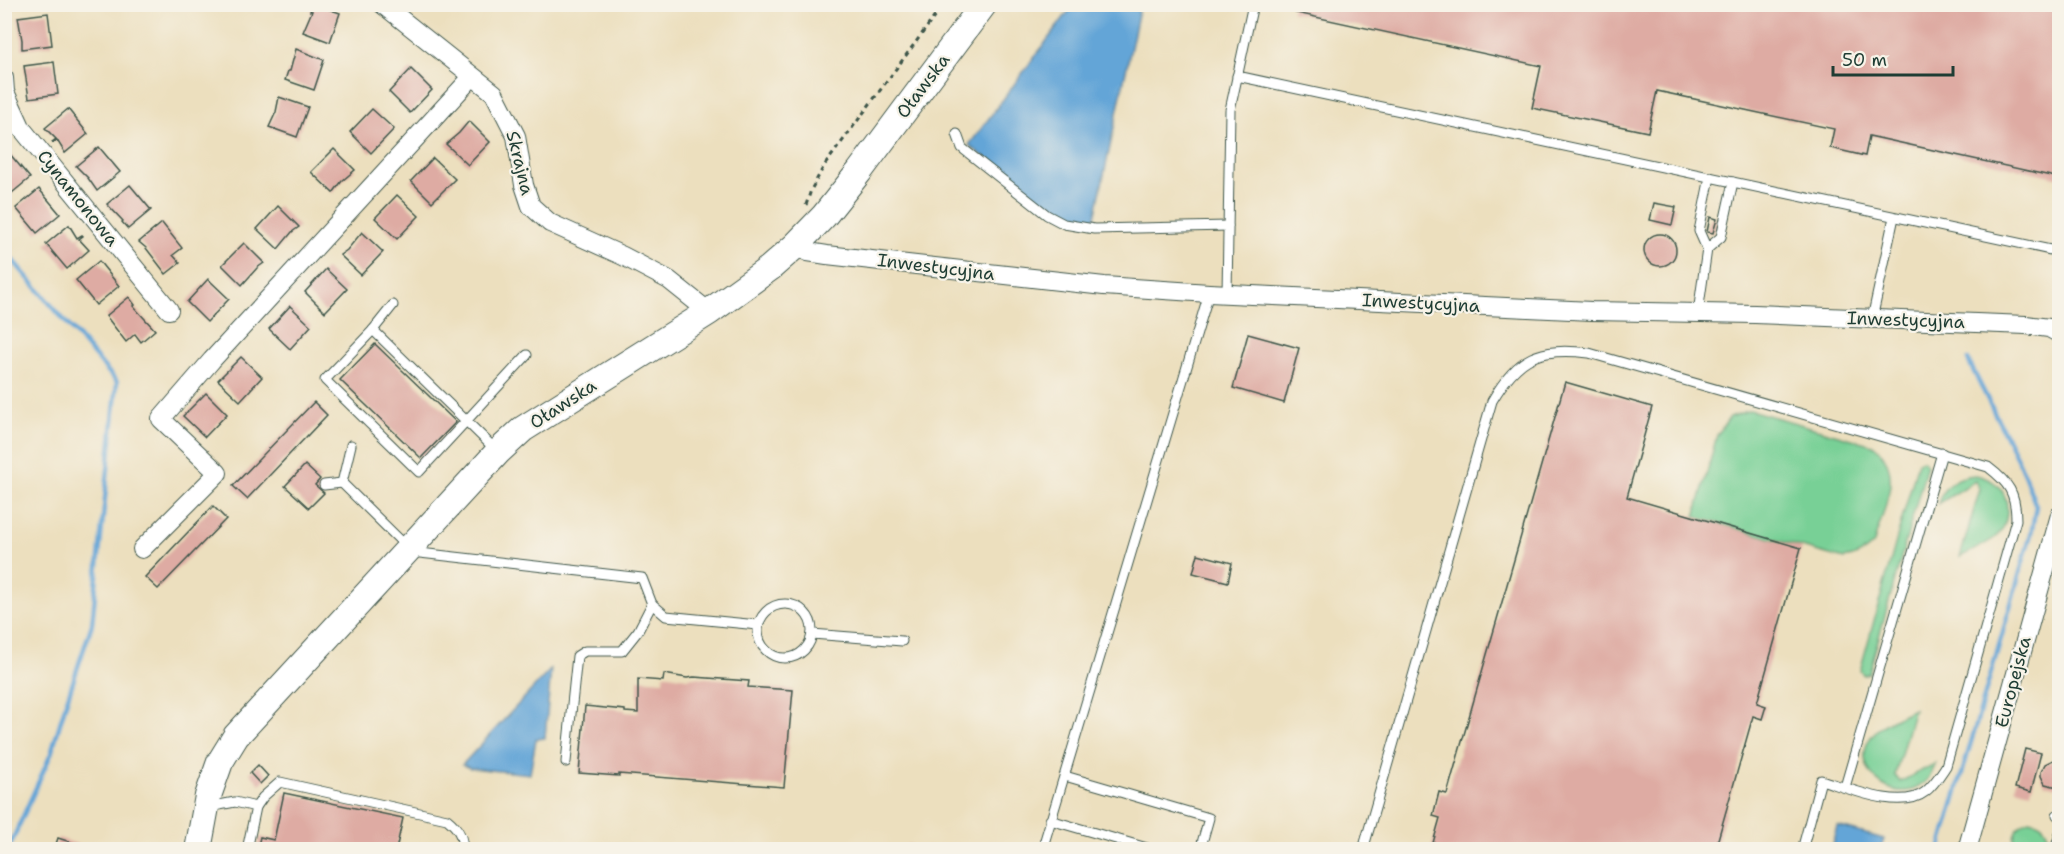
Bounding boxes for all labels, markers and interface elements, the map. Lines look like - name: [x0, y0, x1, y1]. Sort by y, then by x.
- scale bar: [1833, 39, 1953, 77]
- text: 50 m: [1842, 48, 1887, 72]
- street label: Oławska: [891, 49, 955, 123]
- street label: Skrajna: [500, 128, 540, 198]
- street label: Cynamonowa: [32, 145, 124, 251]
- street label: Inwestycyjna: [876, 248, 996, 286]
- street label: Inwestycyjna: [1361, 288, 1481, 318]
- street label: Inwestycyjna: [1847, 306, 1965, 334]
- street label: Oławska: [525, 373, 601, 435]
- street label: Europejska: [1989, 634, 2037, 730]

